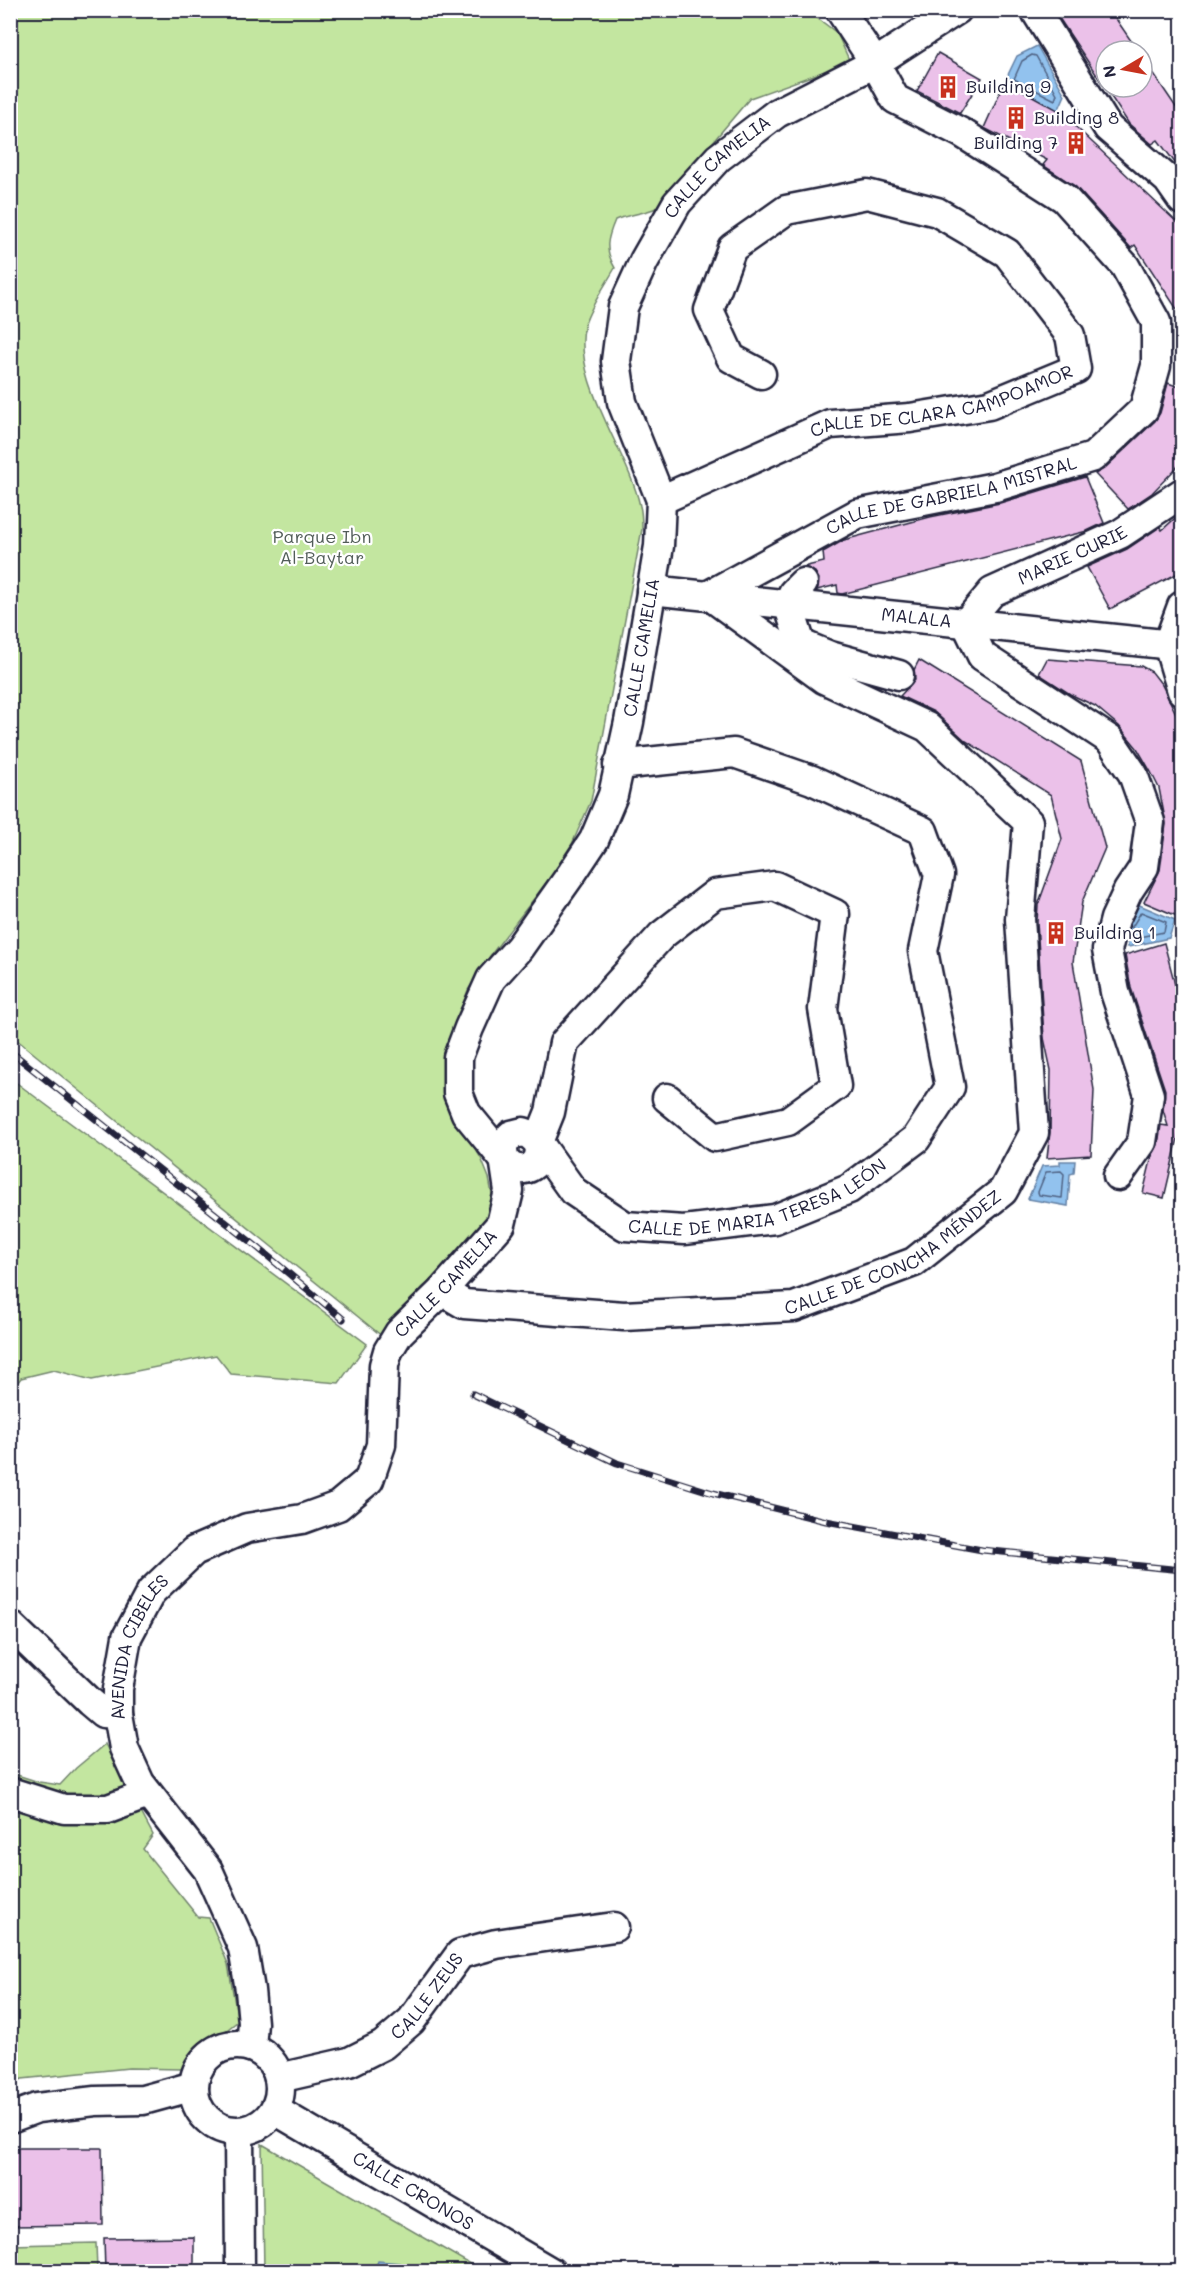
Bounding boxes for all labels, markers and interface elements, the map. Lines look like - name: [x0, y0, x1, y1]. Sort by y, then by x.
- north arrow: [1094, 39, 1154, 99]
- text: N: [1097, 64, 1120, 80]
- building icon: Building 9: [935, 74, 961, 100]
- place label: Building 9: [966, 74, 1051, 98]
- building icon: Building 8: [1003, 105, 1029, 131]
- place label: Building 8: [1034, 105, 1119, 129]
- street label: CALLE CAMELIA: [658, 109, 775, 222]
- place label: Building 7: [974, 130, 1058, 154]
- building icon: Building 7: [1063, 130, 1089, 156]
- street label: CALLE DE CLARA CAMPOAMOR: [806, 359, 1076, 443]
- street label: CALLE DE GABRIELA MISTRAL: [821, 450, 1080, 540]
- street label: MARIE CURIE: [1014, 520, 1131, 590]
- park label: Parque Ibn Al-Baytar: [273, 524, 371, 569]
- street label: CALLE CAMELIA: [617, 576, 664, 719]
- street label: MALALA: [880, 601, 953, 633]
- building icon: Building 1: [1043, 920, 1069, 946]
- place label: Building 1: [1074, 920, 1156, 944]
- street label: CALLE DE MARIA TERESA LEÓN: [628, 1152, 891, 1241]
- street label: CALLE DE CONCHA MÉNDEZ: [784, 1184, 1006, 1318]
- street label: CALLE CAMELIA: [389, 1224, 502, 1342]
- street label: AVENIDA CIBELES: [104, 1569, 173, 1723]
- street label: CALLE ZEUS: [385, 1947, 468, 2044]
- street label: CALLE CRONOS: [348, 2145, 479, 2235]

